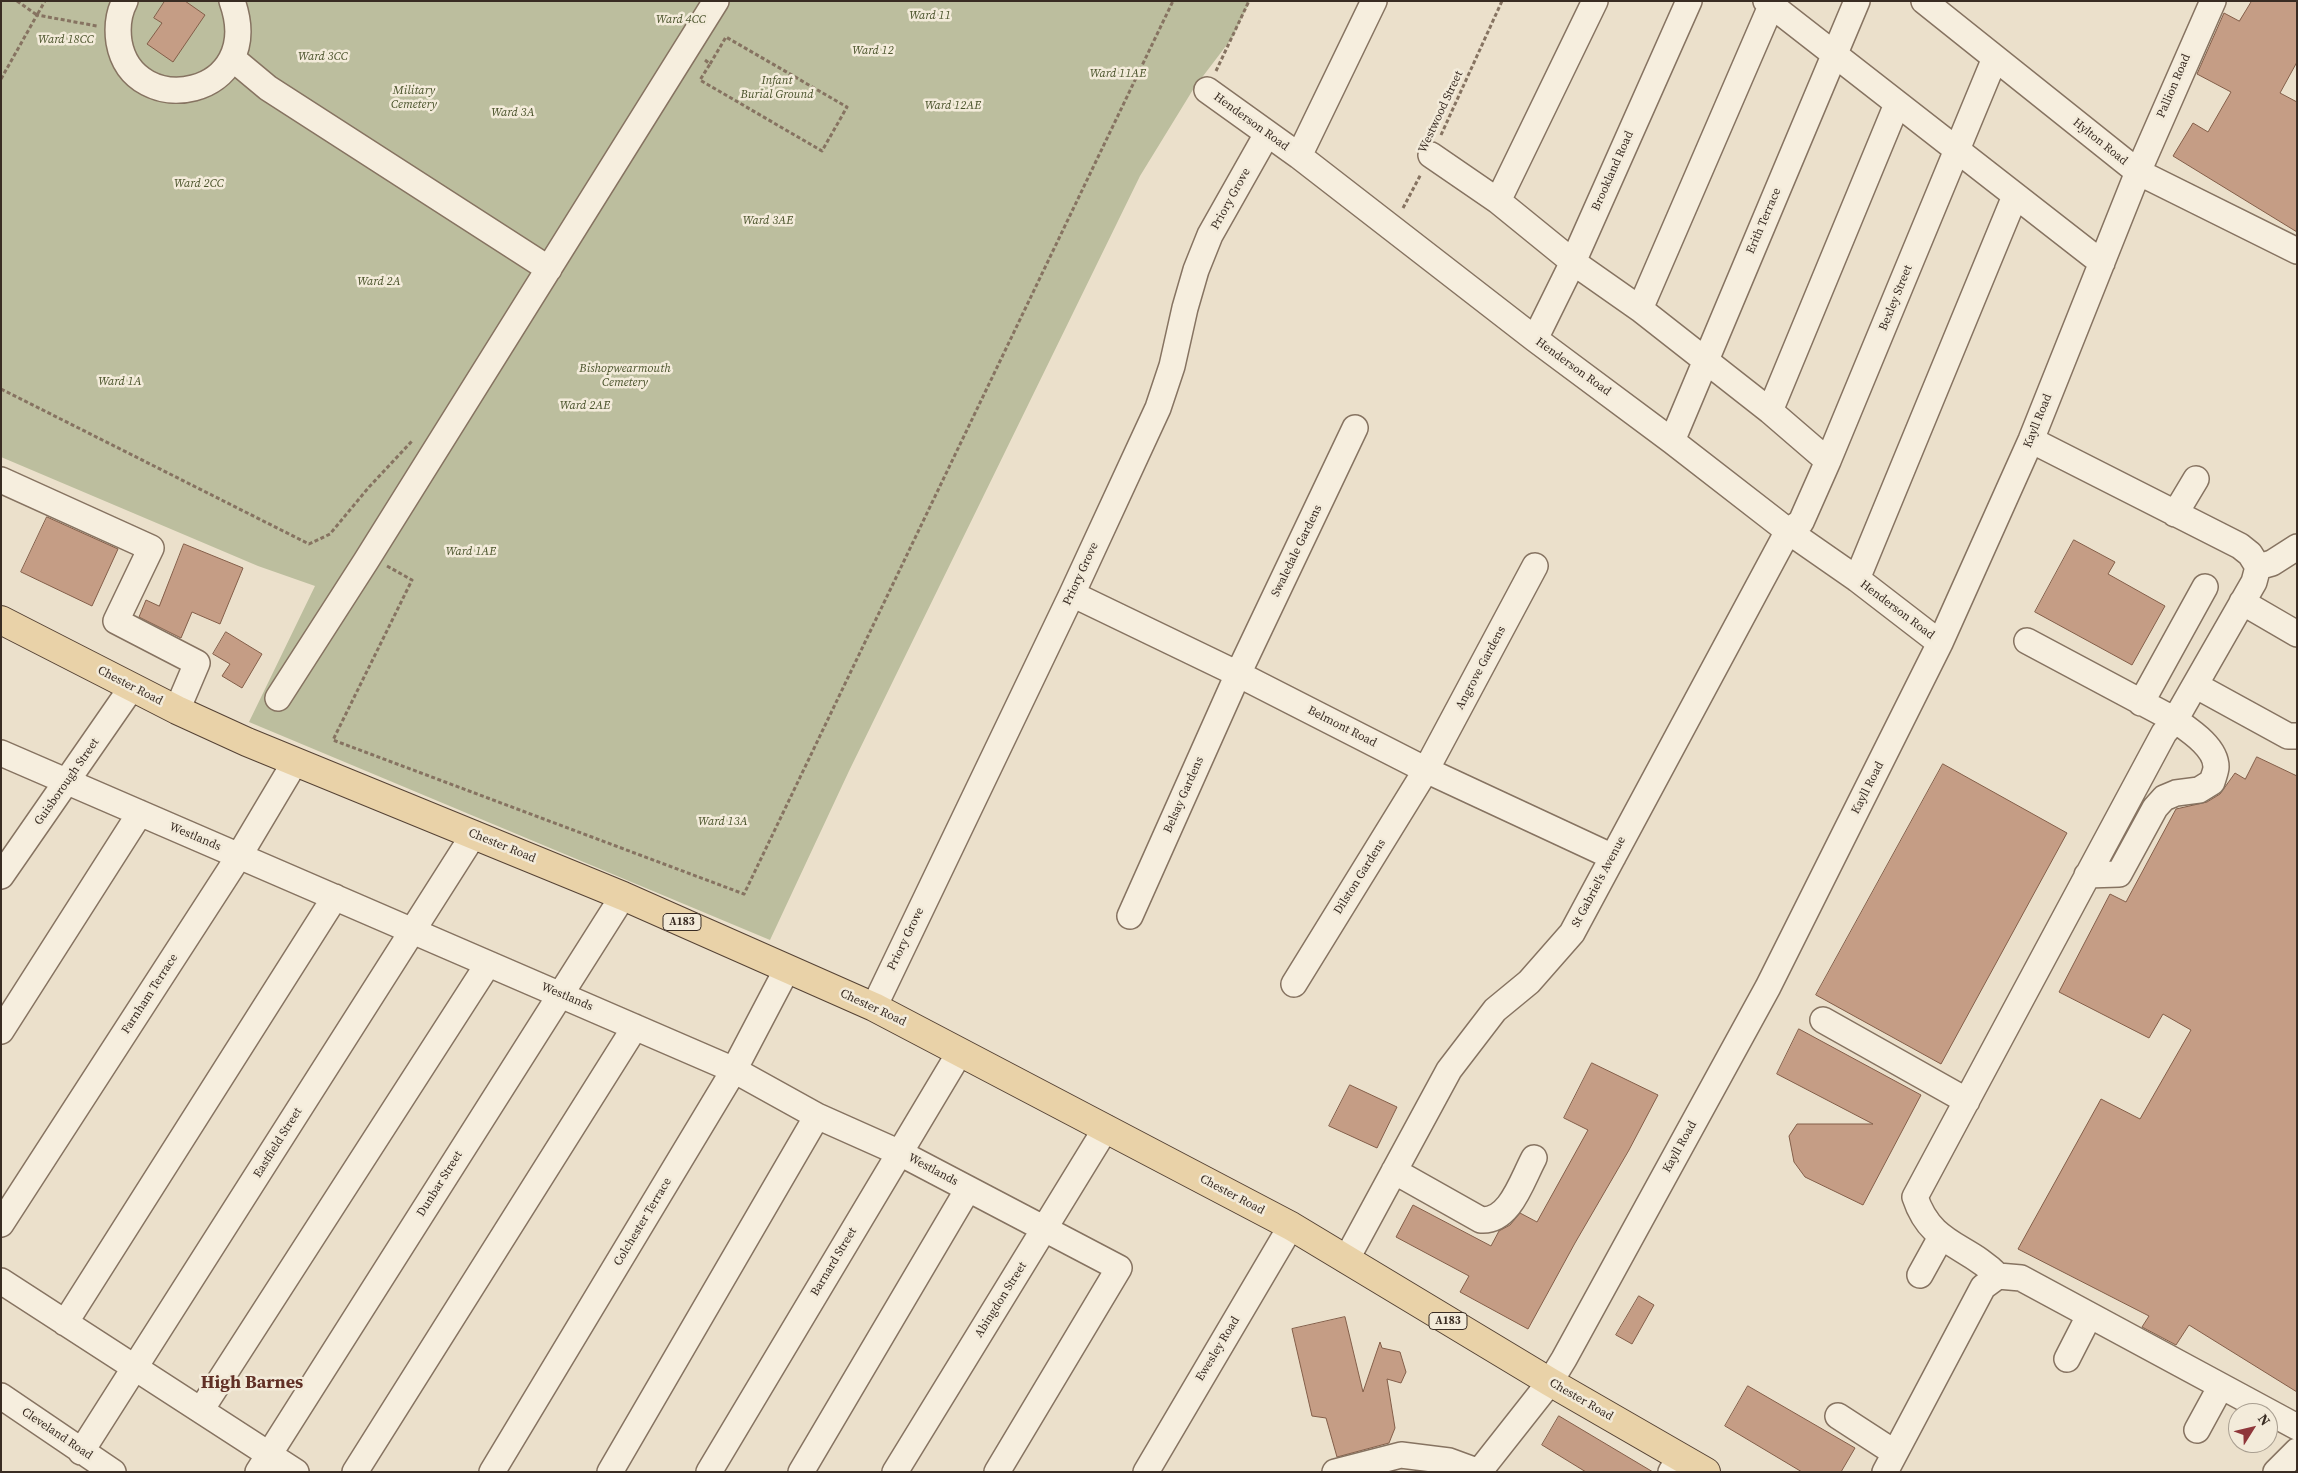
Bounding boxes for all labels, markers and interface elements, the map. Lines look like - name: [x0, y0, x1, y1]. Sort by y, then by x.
- park label: Ward 11: [909, 9, 951, 23]
- park label: Ward 4CC: [656, 13, 706, 27]
- park label: Ward 18CC: [38, 33, 94, 47]
- park label: Ward 12: [852, 44, 894, 58]
- park label: Ward 3CC: [298, 50, 348, 64]
- street label: Pallion Road: [2154, 52, 2194, 120]
- park label: Ward 11AE: [1090, 67, 1146, 81]
- street label: Westwood Street: [1416, 69, 1466, 155]
- park label: Infant Burial Ground: [740, 74, 814, 102]
- park label: Military Cemetery: [391, 84, 437, 112]
- street label: Henderson Road: [1211, 90, 1291, 154]
- park label: Ward 12AE: [925, 99, 981, 113]
- park label: Ward 3A: [491, 106, 535, 120]
- street label: Hylton Road: [2070, 116, 2130, 168]
- street label: Brookland Road: [1589, 129, 1637, 213]
- street label: Priory Grove: [1208, 166, 1254, 232]
- park label: Ward 2CC: [174, 177, 224, 191]
- street label: Erith Terrace: [1744, 186, 1784, 256]
- park label: Ward 3AE: [743, 214, 793, 228]
- street label: Bexley Street: [1876, 263, 1916, 333]
- park label: Ward 2A: [357, 275, 401, 289]
- street label: Henderson Road: [1533, 335, 1613, 399]
- park label: Bishopwearmouth Cemetery: [579, 362, 671, 390]
- park label: Ward 1A: [98, 375, 142, 389]
- street label: Kayll Road: [2021, 392, 2055, 450]
- park label: Ward 2AE: [560, 399, 610, 413]
- street label: Swaledale Gardens: [1268, 503, 1326, 599]
- street label: Priory Grove: [1060, 540, 1102, 608]
- park label: Ward 1AE: [446, 545, 496, 559]
- street label: Henderson Road: [1857, 577, 1937, 643]
- street label: Angrove Gardens: [1453, 624, 1509, 712]
- street label: Chester Road: [95, 663, 165, 709]
- street label: Belmont Road: [1305, 703, 1379, 751]
- street label: Guisborough Street: [32, 736, 102, 828]
- street label: Belsay Gardens: [1161, 755, 1207, 835]
- street label: Kayll Road: [1849, 759, 1887, 817]
- park label: Ward 13A: [698, 815, 748, 829]
- street label: Westlands: [167, 820, 223, 854]
- street label: Chester Road: [466, 826, 538, 866]
- street label: St Gabriel's Avenue: [1569, 834, 1629, 930]
- street label: Dilston Gardens: [1331, 837, 1389, 917]
- street label: Priory Grove: [885, 905, 927, 973]
- road number: A183: [663, 914, 701, 930]
- street label: Farnham Terrace: [119, 951, 181, 1037]
- street label: Westlands: [539, 980, 595, 1014]
- street label: Chester Road: [838, 986, 908, 1030]
- street label: Eastfield Street: [251, 1105, 305, 1181]
- street label: Kayll Road: [1660, 1119, 1700, 1175]
- street label: Dunbar Street: [414, 1149, 466, 1219]
- street label: Westlands: [905, 1151, 961, 1189]
- street label: Chester Road: [1197, 1172, 1267, 1218]
- street label: Colchester Terrace: [611, 1175, 675, 1269]
- street label: Barnard Street: [808, 1225, 860, 1299]
- street label: Abingdon Street: [972, 1260, 1030, 1340]
- road number: A183: [1429, 1312, 1467, 1330]
- street label: Ewesley Road: [1193, 1314, 1243, 1384]
- district label: High Barnes: [201, 1372, 303, 1394]
- street label: Chester Road: [1547, 1376, 1615, 1424]
- north arrow: [2228, 1403, 2278, 1453]
- street label: Cleveland Road: [19, 1405, 95, 1463]
- text: N: [2253, 1410, 2275, 1430]

